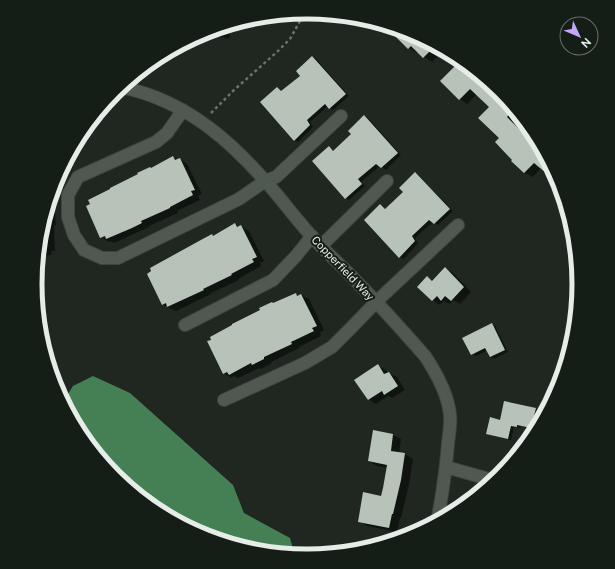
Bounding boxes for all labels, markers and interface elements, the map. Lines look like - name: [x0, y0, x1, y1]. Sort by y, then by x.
- north arrow: [559, 16, 599, 56]
- text: N: [579, 36, 593, 50]
- street label: Copperfield Way: [309, 233, 377, 303]

